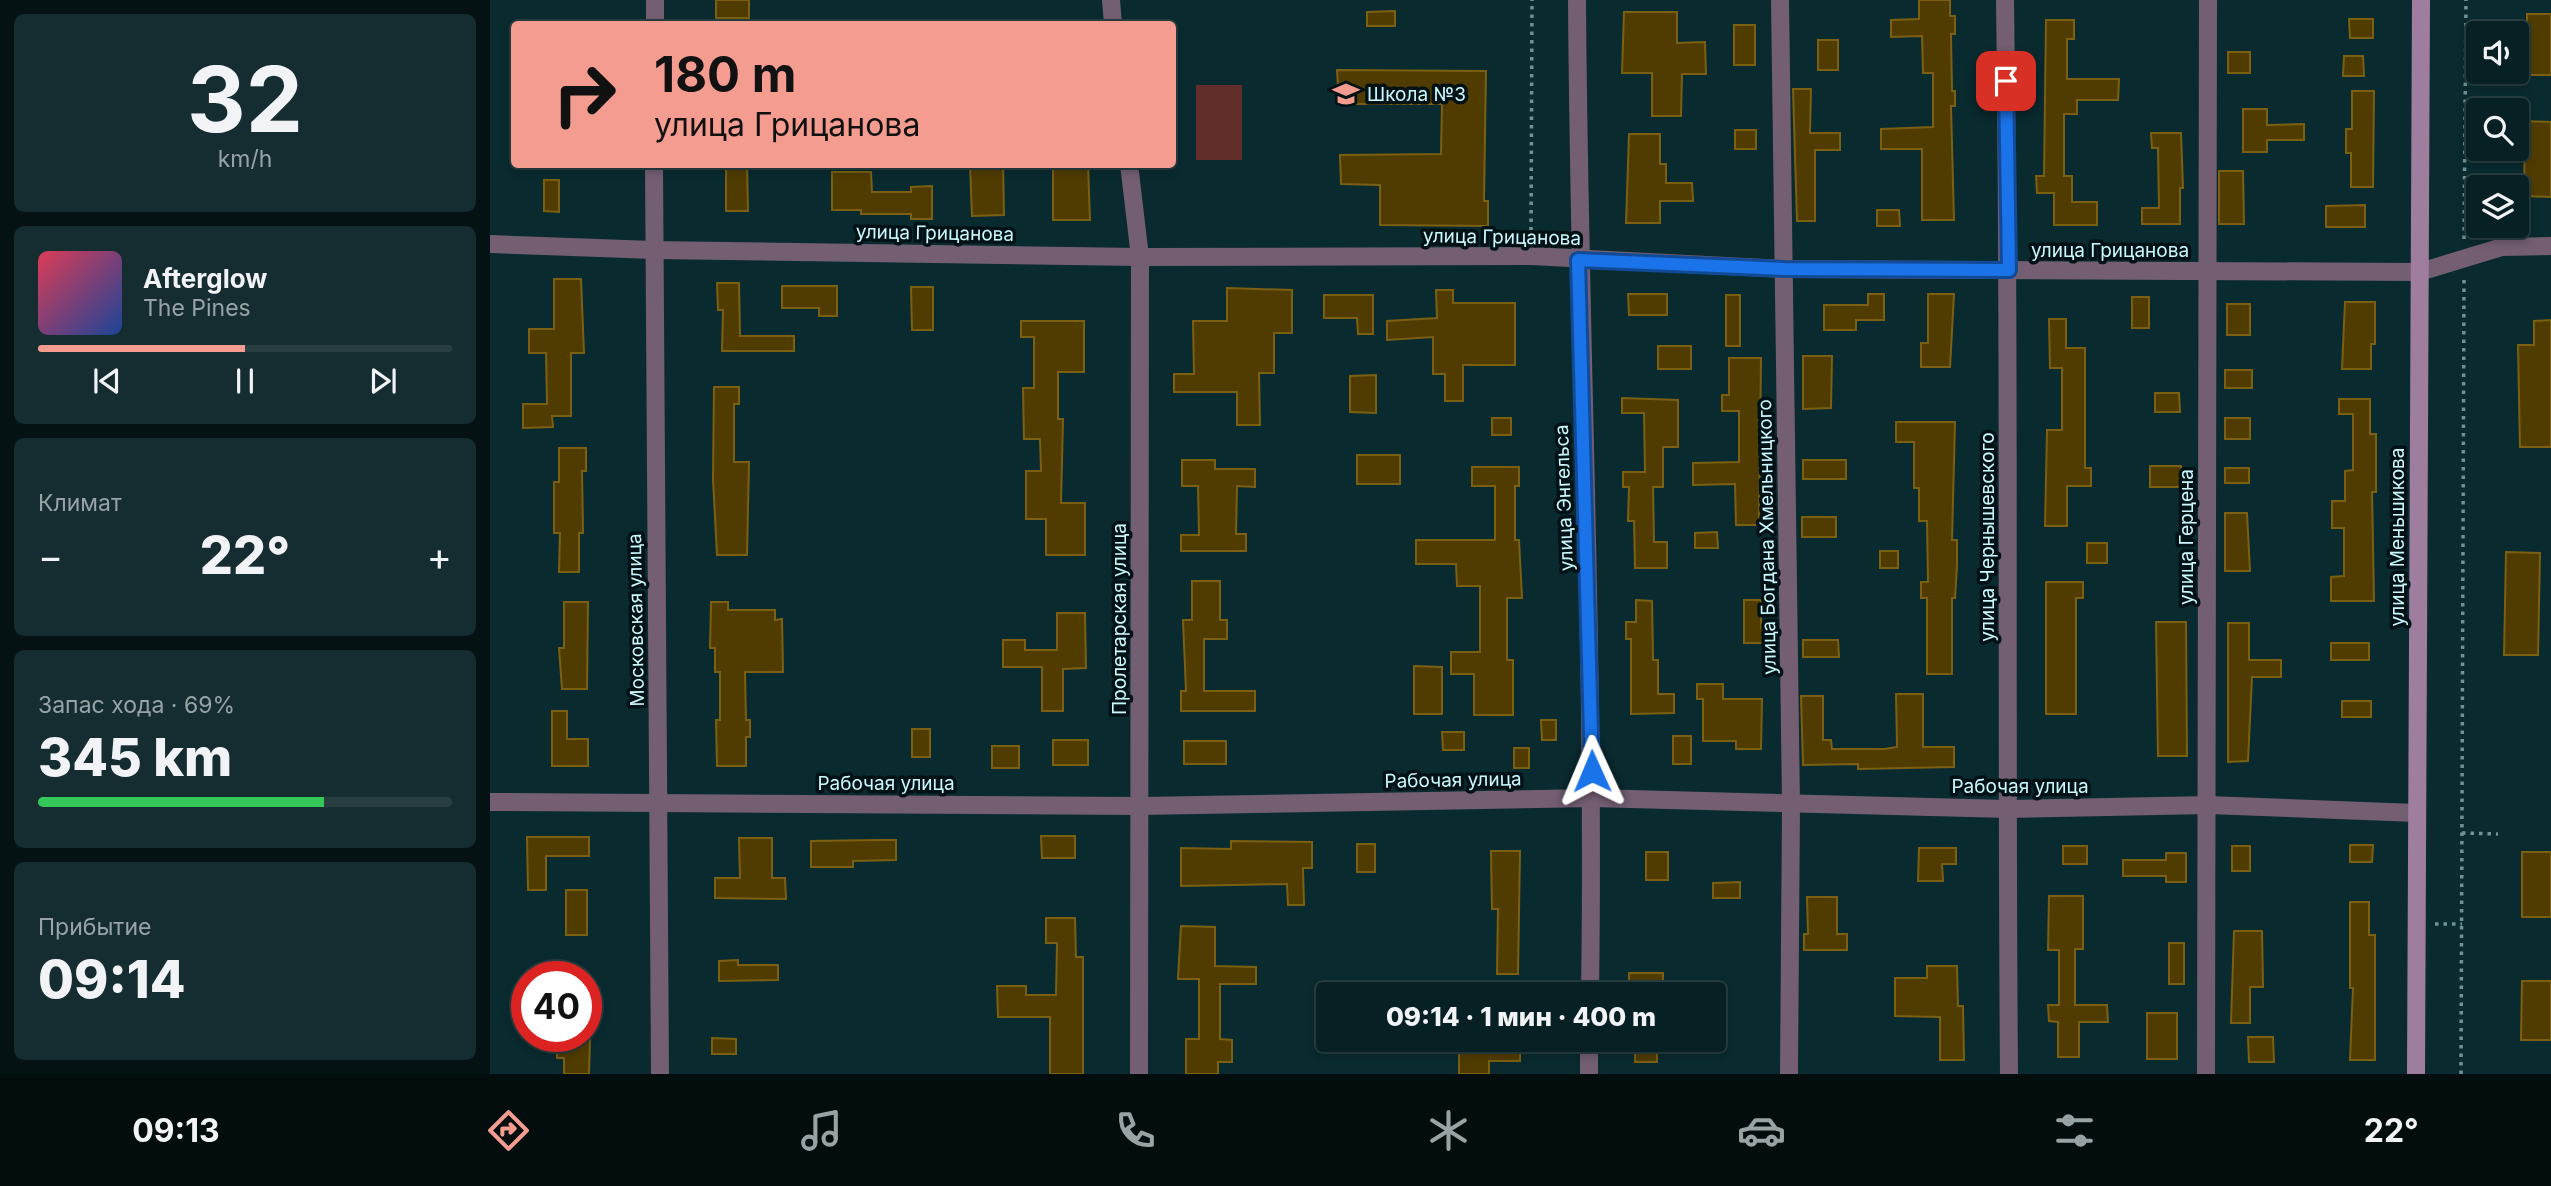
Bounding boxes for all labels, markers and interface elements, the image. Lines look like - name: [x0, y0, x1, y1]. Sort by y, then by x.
- map controls: [2466, 21, 2529, 238]
- button: sound: [2466, 21, 2529, 84]
- text: 32: [187, 44, 303, 154]
- text: 180 m: [654, 45, 796, 104]
- icon: right: [539, 49, 630, 140]
- pin: [1976, 51, 2036, 111]
- icon: arrive: [1987, 62, 2025, 100]
- school or university icon: Школа №3: [1331, 79, 1361, 109]
- place label: Школа №3: [1367, 83, 1466, 106]
- button: search: [2466, 98, 2529, 161]
- text: улица Грицанова: [654, 105, 920, 144]
- text: km/h: [218, 145, 272, 173]
- button: layers: [2466, 175, 2529, 238]
- street label: улица Грицанова: [856, 220, 1014, 246]
- street label: улица Грицанова: [1423, 224, 1581, 250]
- street label: улица Грицанова: [2031, 239, 2189, 262]
- text: Afterglow: [143, 263, 267, 294]
- text: The Pines: [143, 294, 251, 322]
- icon: previous: [88, 362, 126, 400]
- icon: pause: [226, 362, 264, 400]
- icon: next: [364, 362, 402, 400]
- street label: улица Богдана Хмельницкого: [1753, 399, 1781, 675]
- street label: улица Энгельса: [1550, 424, 1578, 572]
- street label: улица Чернышевского: [1976, 432, 1999, 642]
- street label: улица Меньшикова: [2386, 448, 2409, 626]
- street label: улица Герцена: [2175, 469, 2198, 605]
- text: Климат: [38, 489, 122, 517]
- street label: Пролетарская улица: [1108, 523, 1131, 715]
- text: 22°: [200, 524, 290, 587]
- text: −: [38, 533, 63, 579]
- text: +: [427, 533, 452, 579]
- street label: Московская улица: [623, 533, 649, 707]
- text: Запас хода · 69%: [38, 691, 235, 719]
- text: 345 km: [38, 726, 232, 789]
- position arrow: [1555, 734, 1629, 808]
- street label: Рабочая улица: [1384, 767, 1522, 793]
- street label: Рабочая улица: [817, 772, 955, 795]
- street label: Рабочая улица: [1951, 775, 2089, 798]
- text: Прибытие: [38, 913, 151, 941]
- text: 09:14: [38, 948, 185, 1011]
- speed limit sign: 40: [511, 961, 602, 1052]
- text: 09:14 · 1 мин · 400 m: [1386, 1001, 1656, 1032]
- icon: directions: [484, 1106, 533, 1155]
- icon: music: [797, 1106, 846, 1155]
- icon: phone: [1111, 1106, 1160, 1155]
- icon: climate: [1424, 1106, 1473, 1155]
- icon: car: [1737, 1106, 1786, 1155]
- icon: filters: [2050, 1106, 2099, 1155]
- text: 09:13: [132, 1111, 220, 1150]
- text: 22°: [2364, 1111, 2419, 1150]

